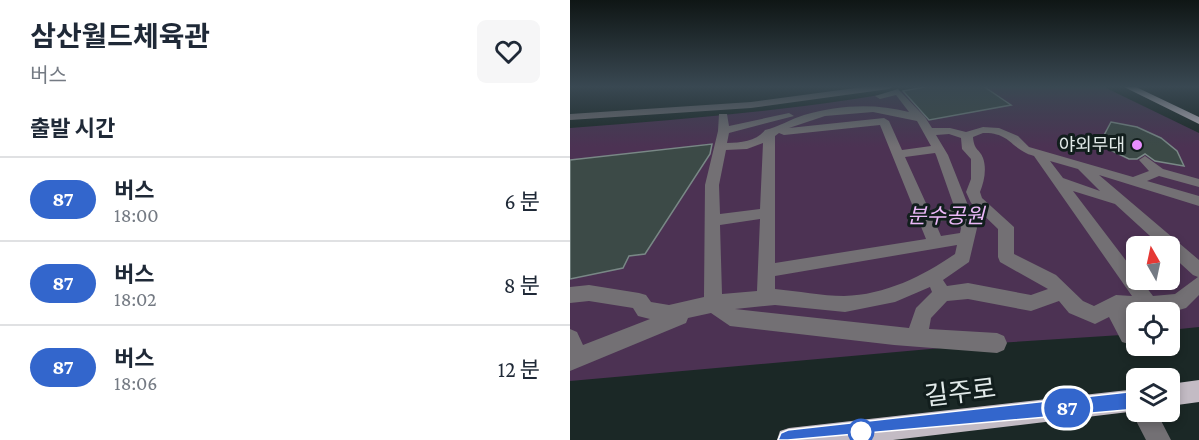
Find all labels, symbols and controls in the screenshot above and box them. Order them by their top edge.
button: heart [477,20,540,83]
text: 삼산월드체육관 [30,21,210,52]
text: 버스 [30,64,67,86]
text: 출발 시간 [30,116,115,141]
place label: 야외무대 [1059,135,1125,155]
marker: 야외무대 [1130,138,1144,152]
text: 버스 [114,178,154,203]
text: 87 [52,187,74,211]
text: 6 분 [504,189,540,214]
text: 18:00 [114,204,159,226]
park label: 분수공원 [907,204,986,228]
north arrow [1126,236,1180,290]
map controls [1126,236,1180,422]
text: 버스 [114,262,154,287]
text: 87 [52,271,74,295]
text: 8 분 [504,273,540,298]
text: 18:02 [114,288,157,310]
button: locate [1126,302,1180,356]
text: 버스 [114,346,154,371]
text: 87 [52,355,74,379]
text: 12 분 [498,357,540,382]
button: layers [1126,368,1180,422]
text: 18:06 [114,372,157,394]
street label: 길주로 [923,374,997,411]
line badge: 87 [1040,388,1094,428]
text: 87 [1056,396,1078,420]
unlabelled marker [848,419,874,440]

